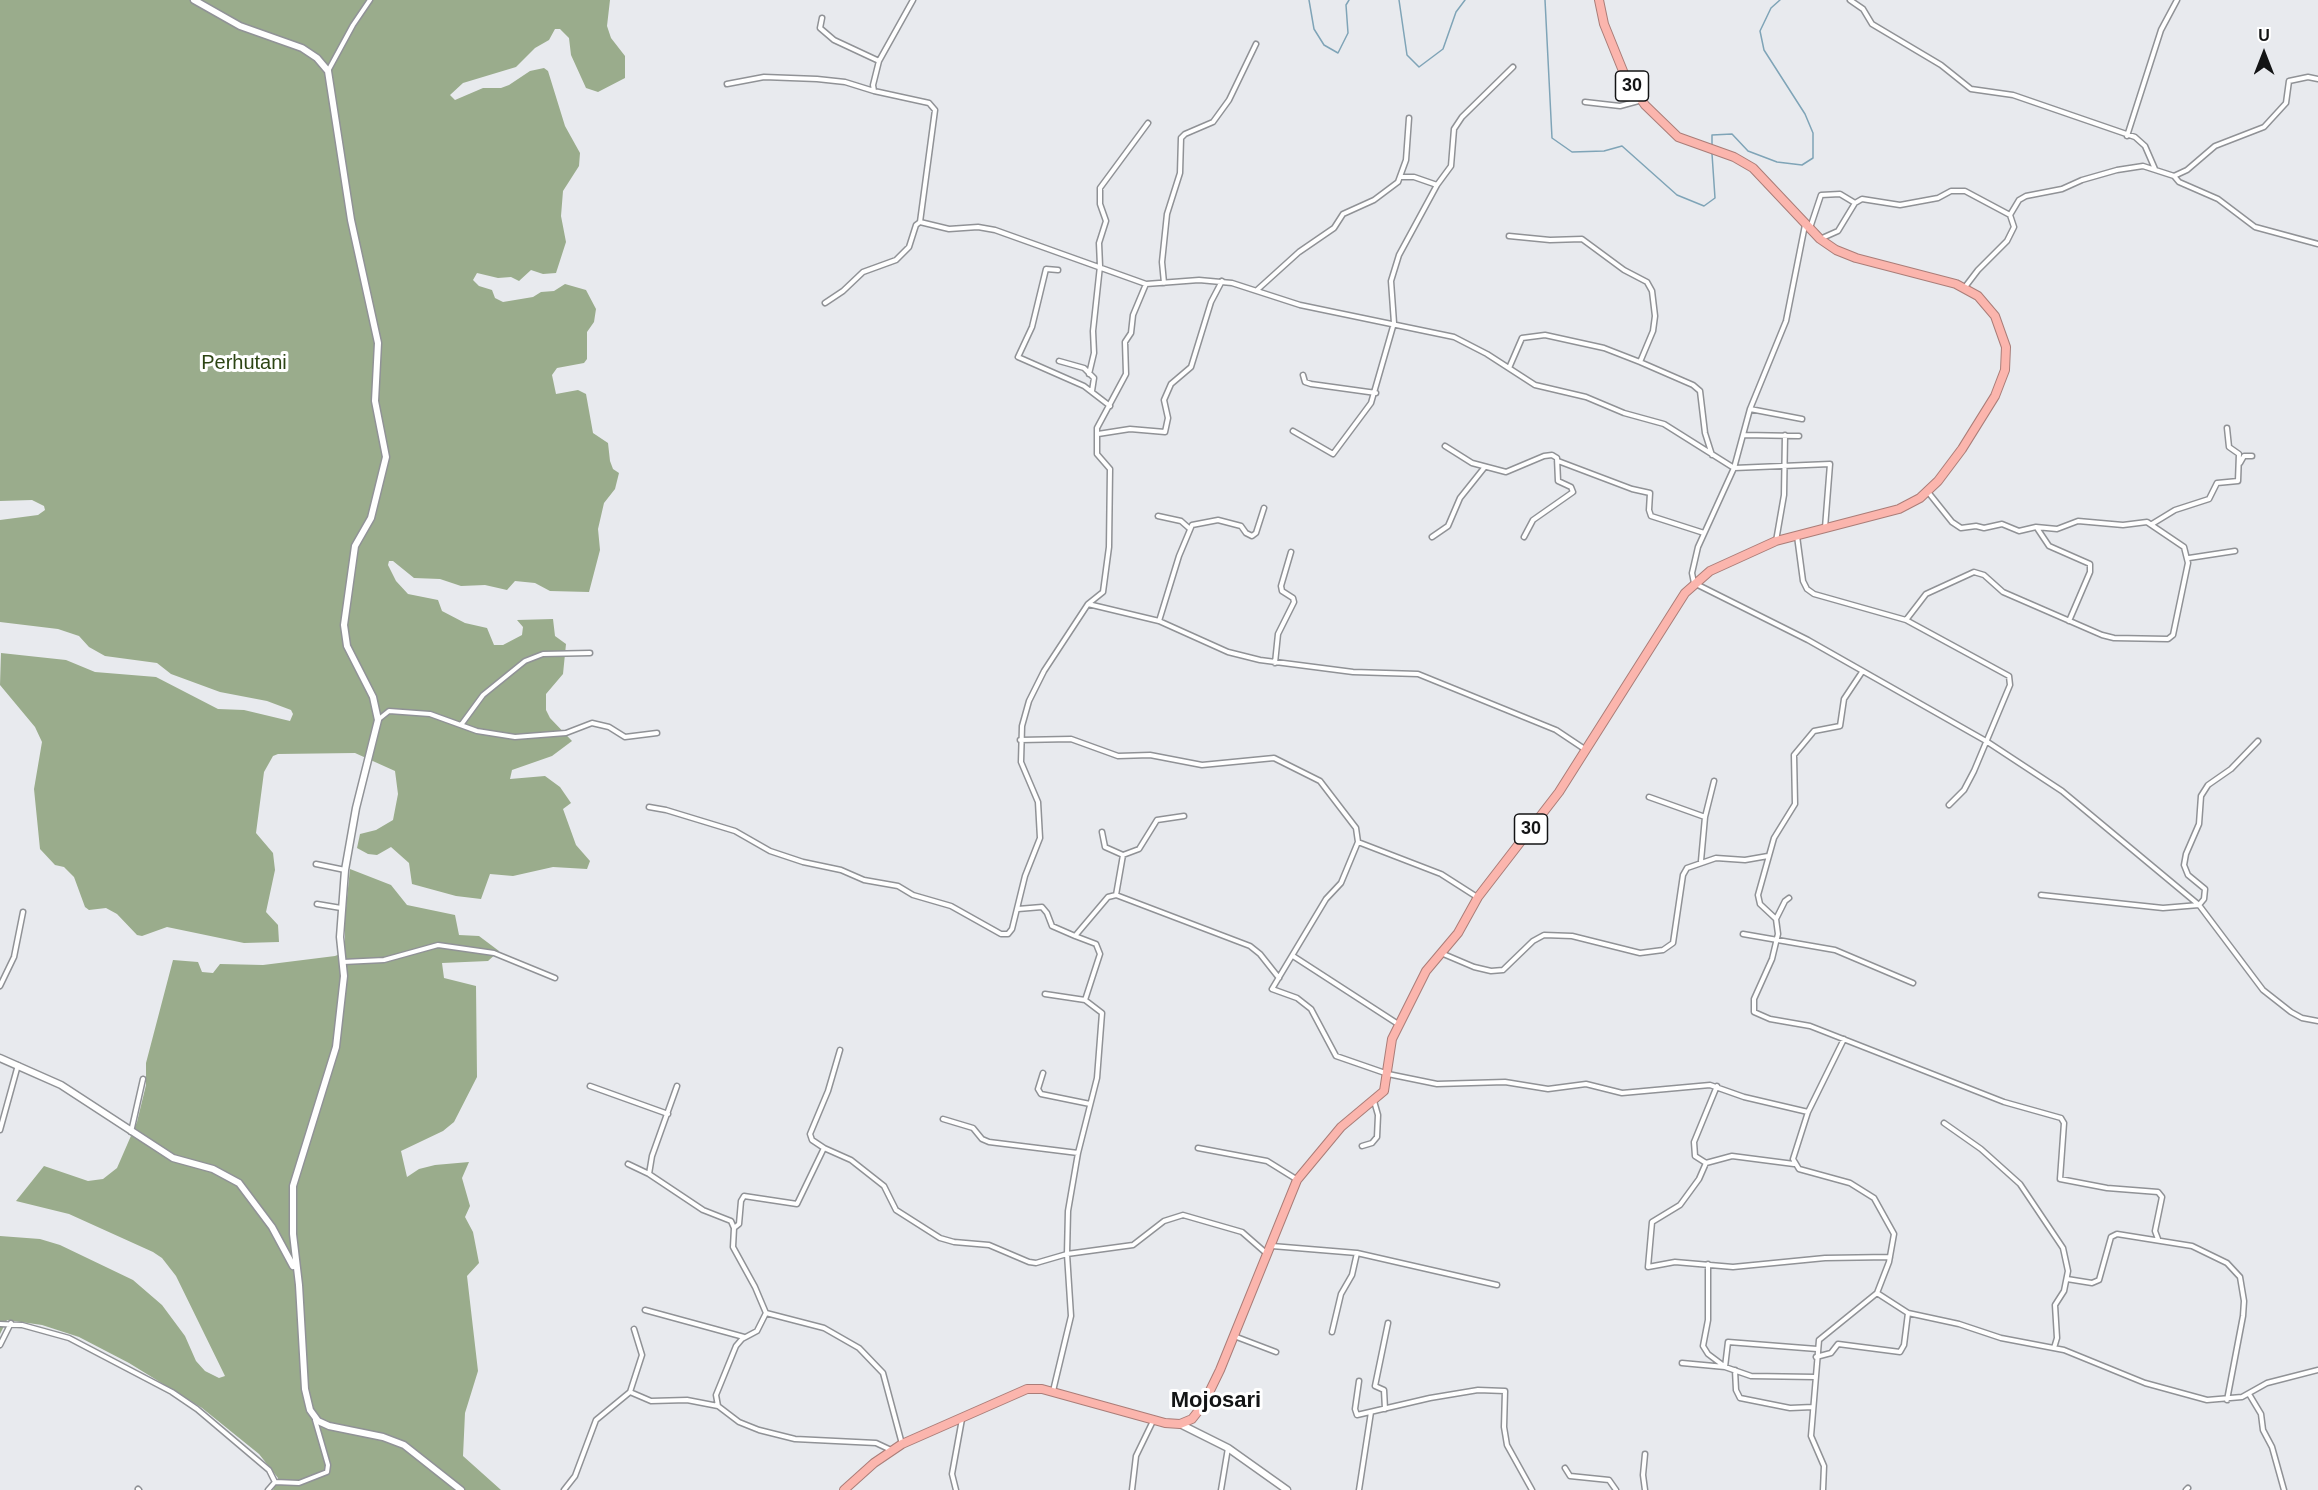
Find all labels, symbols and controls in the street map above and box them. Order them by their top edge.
north arrow [2234,24,2294,84]
text: U [2258,27,2270,44]
road number: 30 [1616,71,1648,101]
park label: Perhutani [201,351,287,375]
road number: 30 [1514,814,1547,844]
district label: Mojosari [1171,1388,1261,1414]

